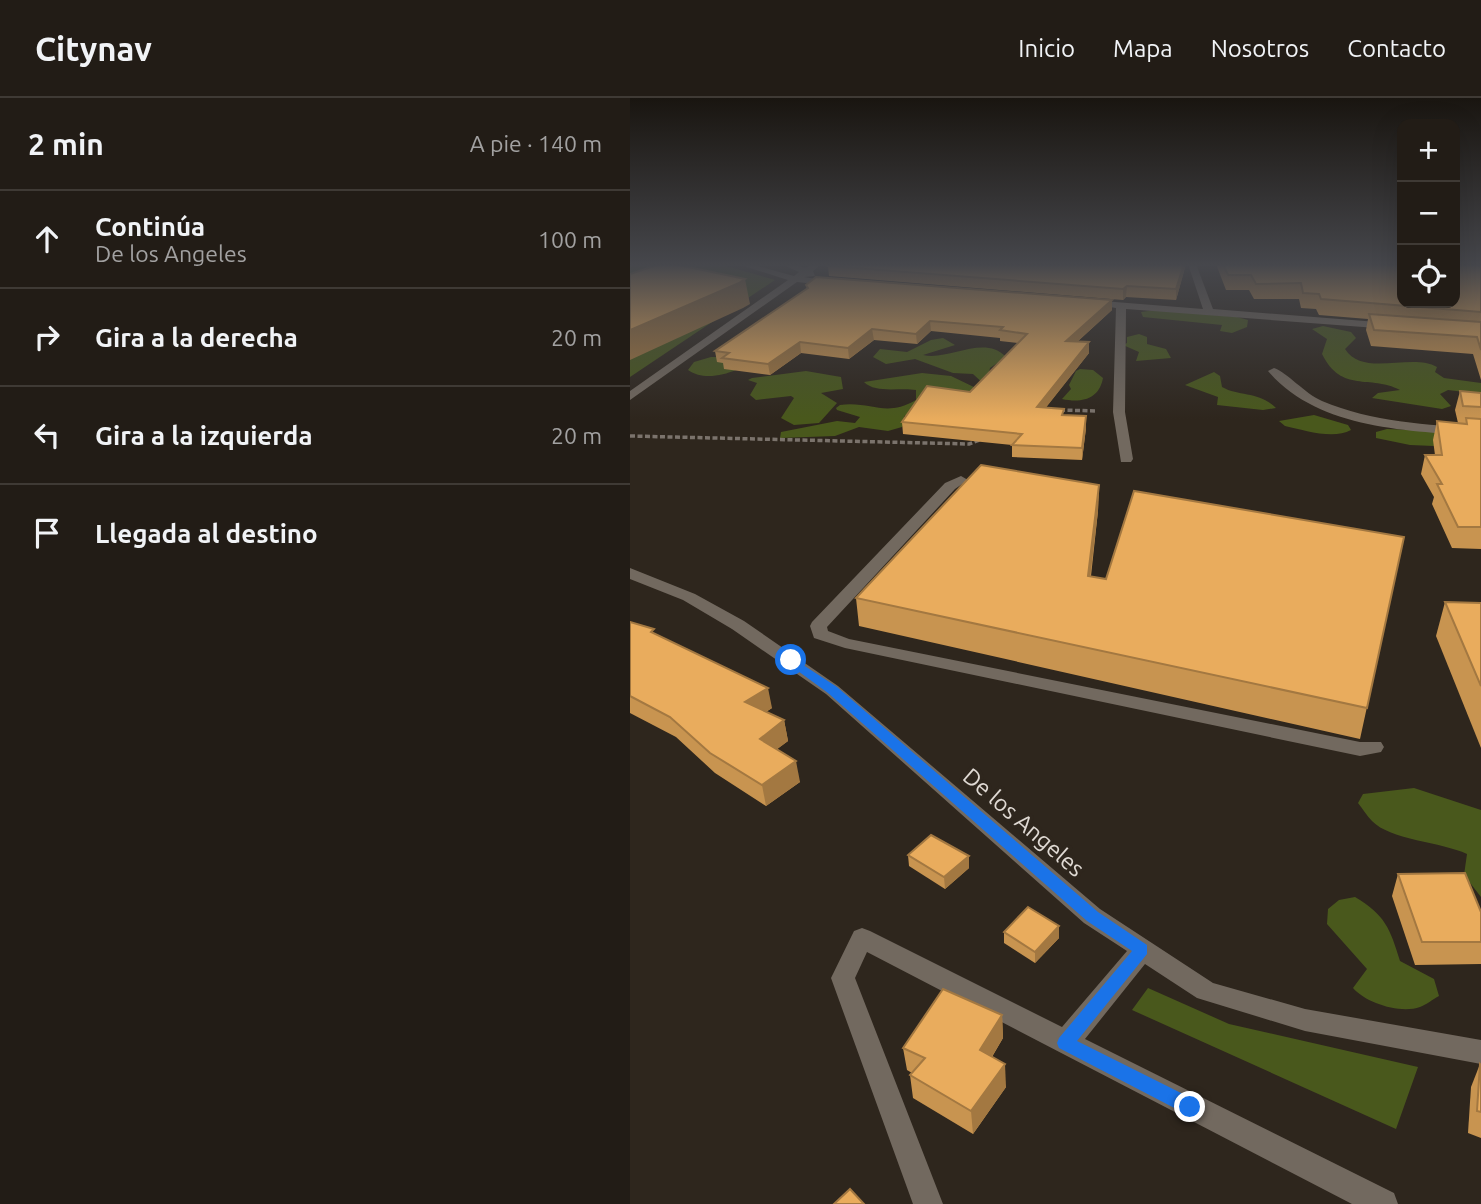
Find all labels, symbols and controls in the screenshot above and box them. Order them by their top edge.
text: Citynav [35,30,152,67]
text: Inicio [1018,35,1075,62]
text: Mapa [1113,35,1173,62]
text: Nosotros [1211,35,1309,62]
text: Contacto [1347,35,1446,62]
map controls [1397,119,1460,308]
button: + [1397,119,1460,182]
text: 2 min [28,127,104,161]
text: A pie · 140 m [470,131,602,156]
button: − [1397,182,1460,245]
text: Continúa [95,212,205,241]
icon: ahead [28,220,66,258]
text: 100 m [538,227,602,252]
text: De los Angeles [95,241,247,266]
button: locate [1397,245,1460,308]
icon: right [28,318,66,356]
text: Gira a la derecha [95,323,298,352]
text: 20 m [551,325,602,350]
icon: left [28,416,66,454]
text: Gira a la izquierda [95,421,313,450]
text: 20 m [551,423,602,448]
icon: arrive [28,514,66,552]
text: Llegada al destino [95,519,318,548]
route start [775,644,806,675]
street label: De los Angeles [959,763,1089,881]
route end [1174,1091,1205,1122]

